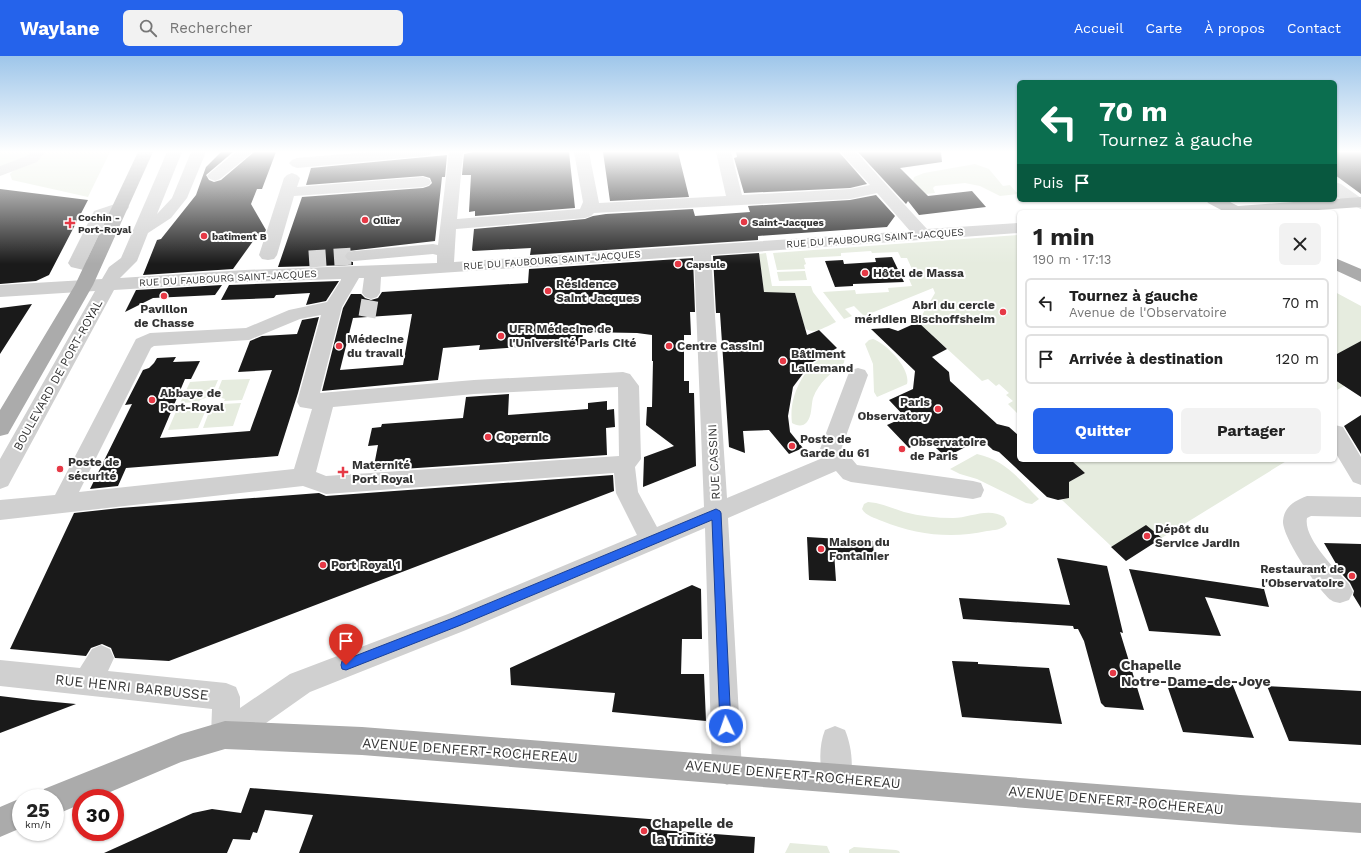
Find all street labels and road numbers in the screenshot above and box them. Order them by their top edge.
street label: RUE DU FAUBOURG SAINT-JACQUES [786,226,964,250]
street label: RUE DU FAUBOURG SAINT-JACQUES [463,248,641,272]
street label: RUE DU FAUBOURG SAINT-JACQUES [139,268,317,288]
street label: BOULEVARD DE PORT-ROYAL [11,297,105,453]
street label: RUE CASSINI [705,424,723,500]
street label: RUE HENRI BARBUSSE [55,671,210,703]
street label: AVENUE DENFERT-ROCHEREAU [362,734,578,766]
street label: AVENUE DENFERT-ROCHEREAU [685,757,901,791]
street label: AVENUE DENFERT-ROCHEREAU [1008,783,1224,817]

